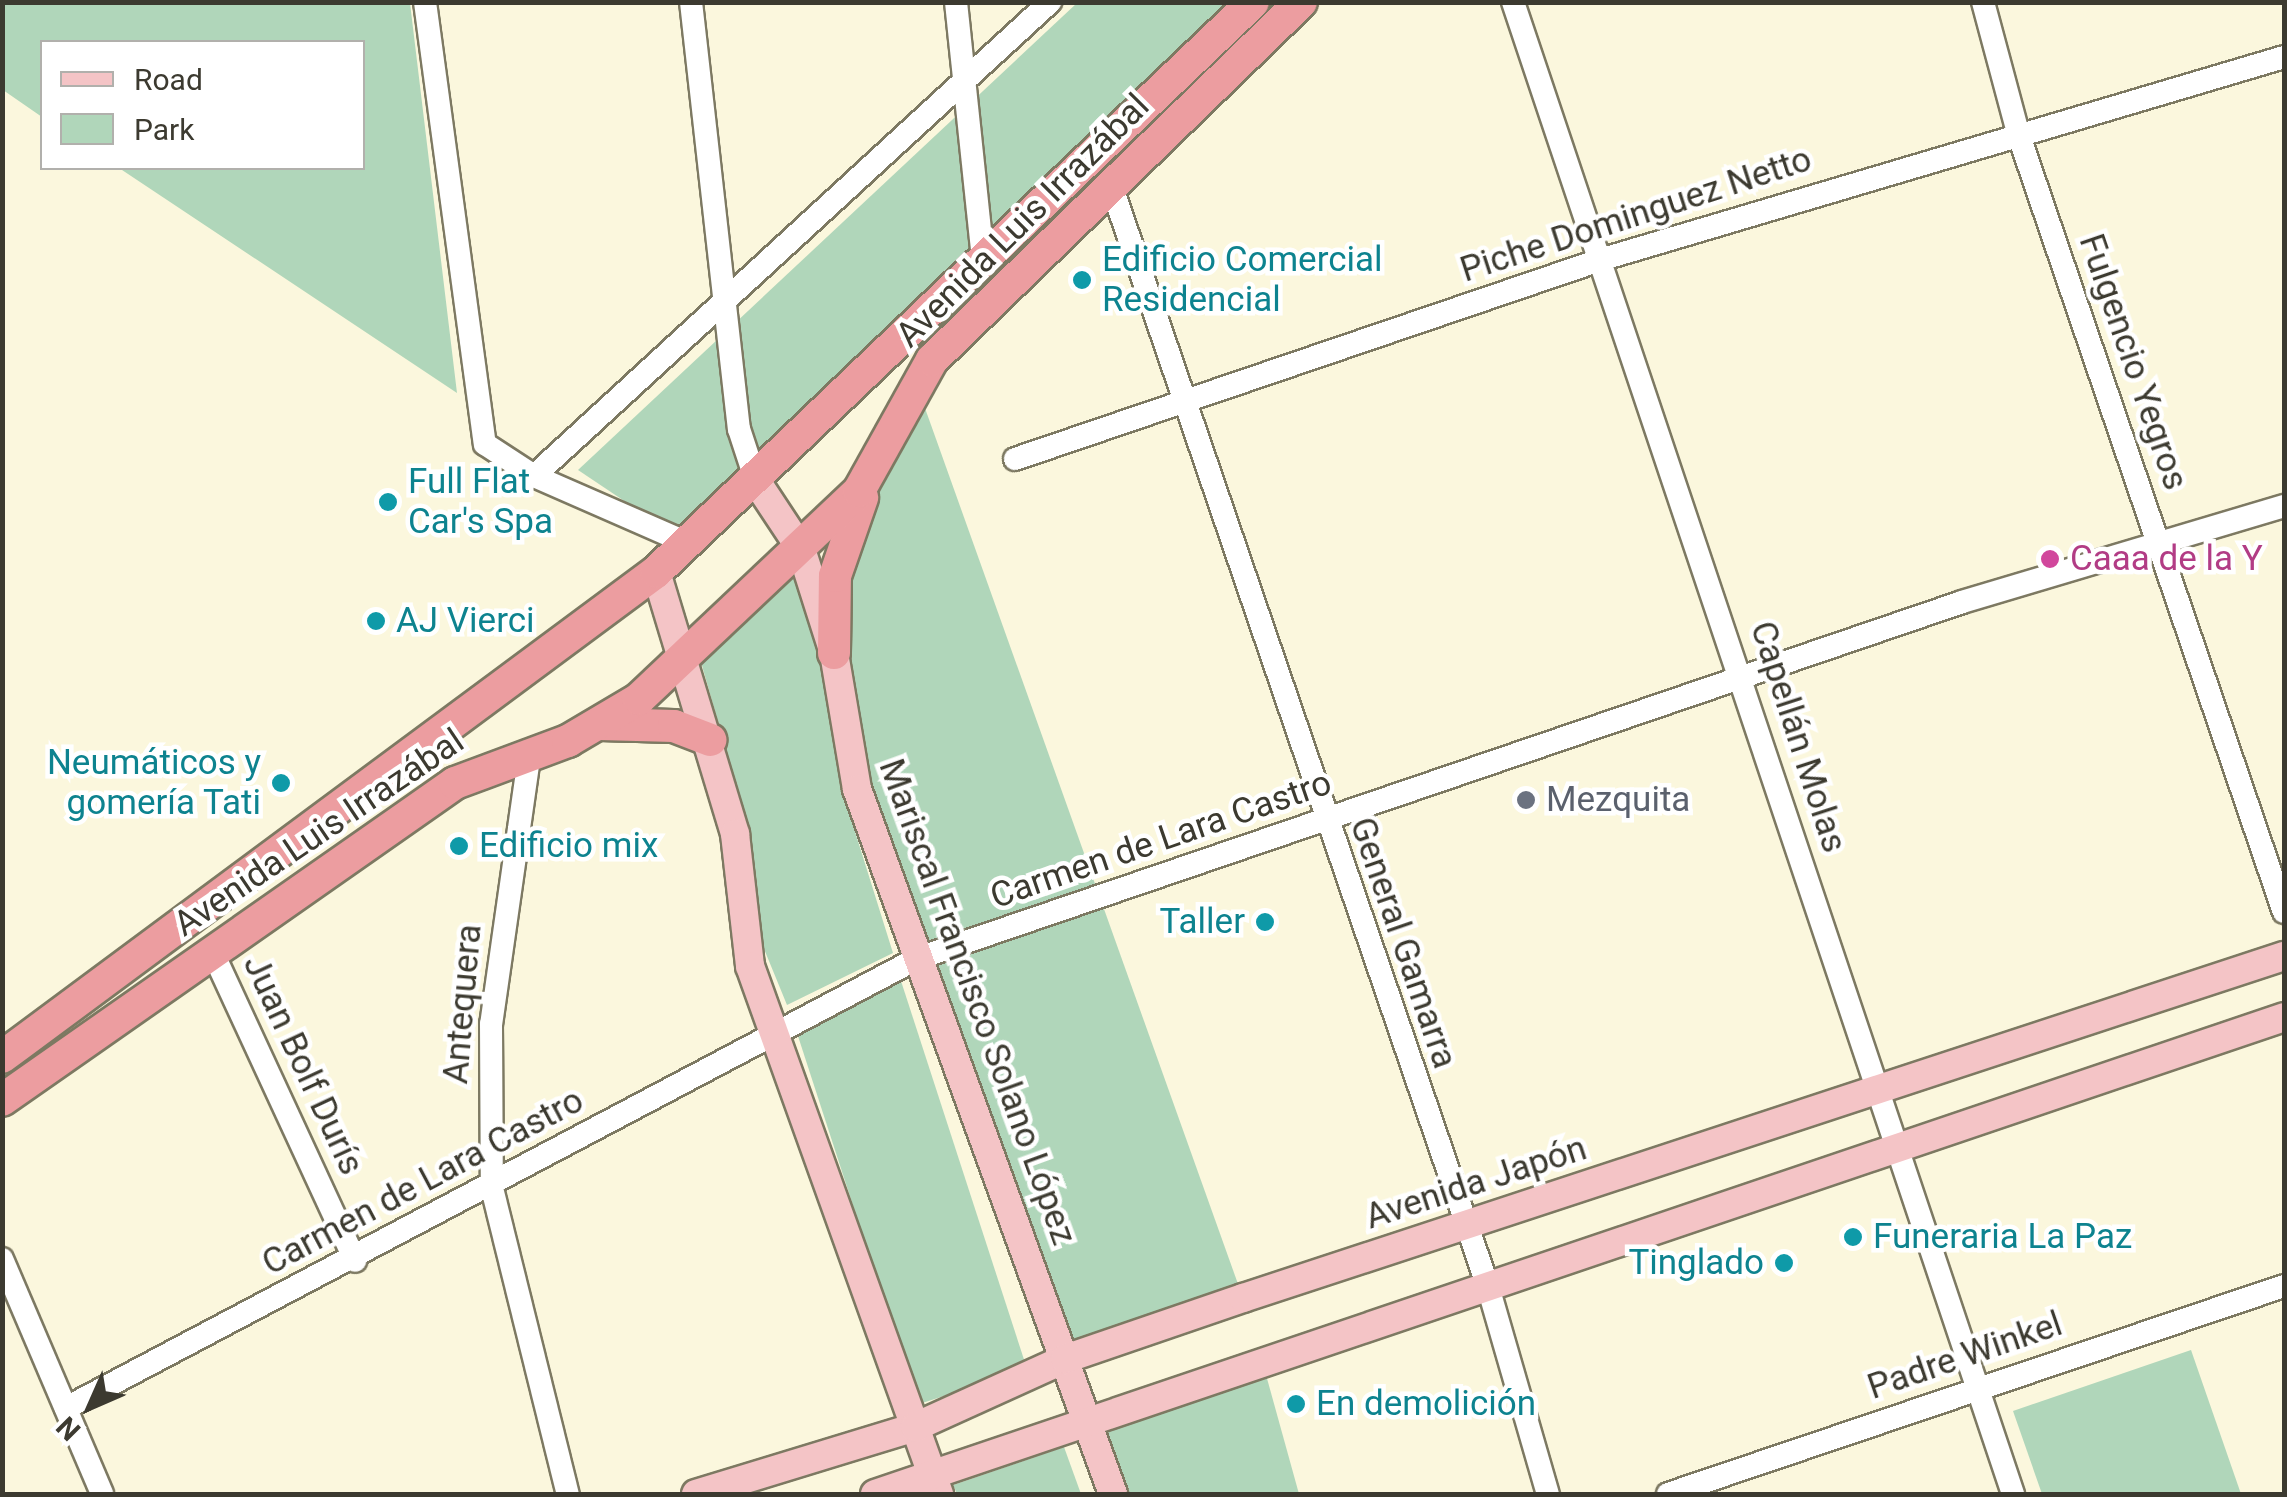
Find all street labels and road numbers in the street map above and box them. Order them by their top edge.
street label: Avenida Luis Irrazábal [888,86,1158,356]
street label: Piche Dominguez Netto [1455,138,1817,292]
street label: Fulgencio Yegros [2070,229,2196,495]
street label: Capellán Molas [1741,616,1855,858]
street label: Avenida Luis Irrazábal [166,720,472,946]
street label: Mariscal Francisco Solano López [869,754,1085,1250]
street label: Carmen de Lara Castro [985,762,1337,918]
street label: General Gamarra [1340,812,1466,1074]
street label: Antequera [435,922,491,1086]
street label: Juan Bolf Durís [234,948,372,1182]
street label: Carmen de Lara Castro [255,1080,591,1284]
street label: Avenida Japón [1360,1128,1592,1238]
street label: Padre Winkel [1862,1303,2068,1409]

